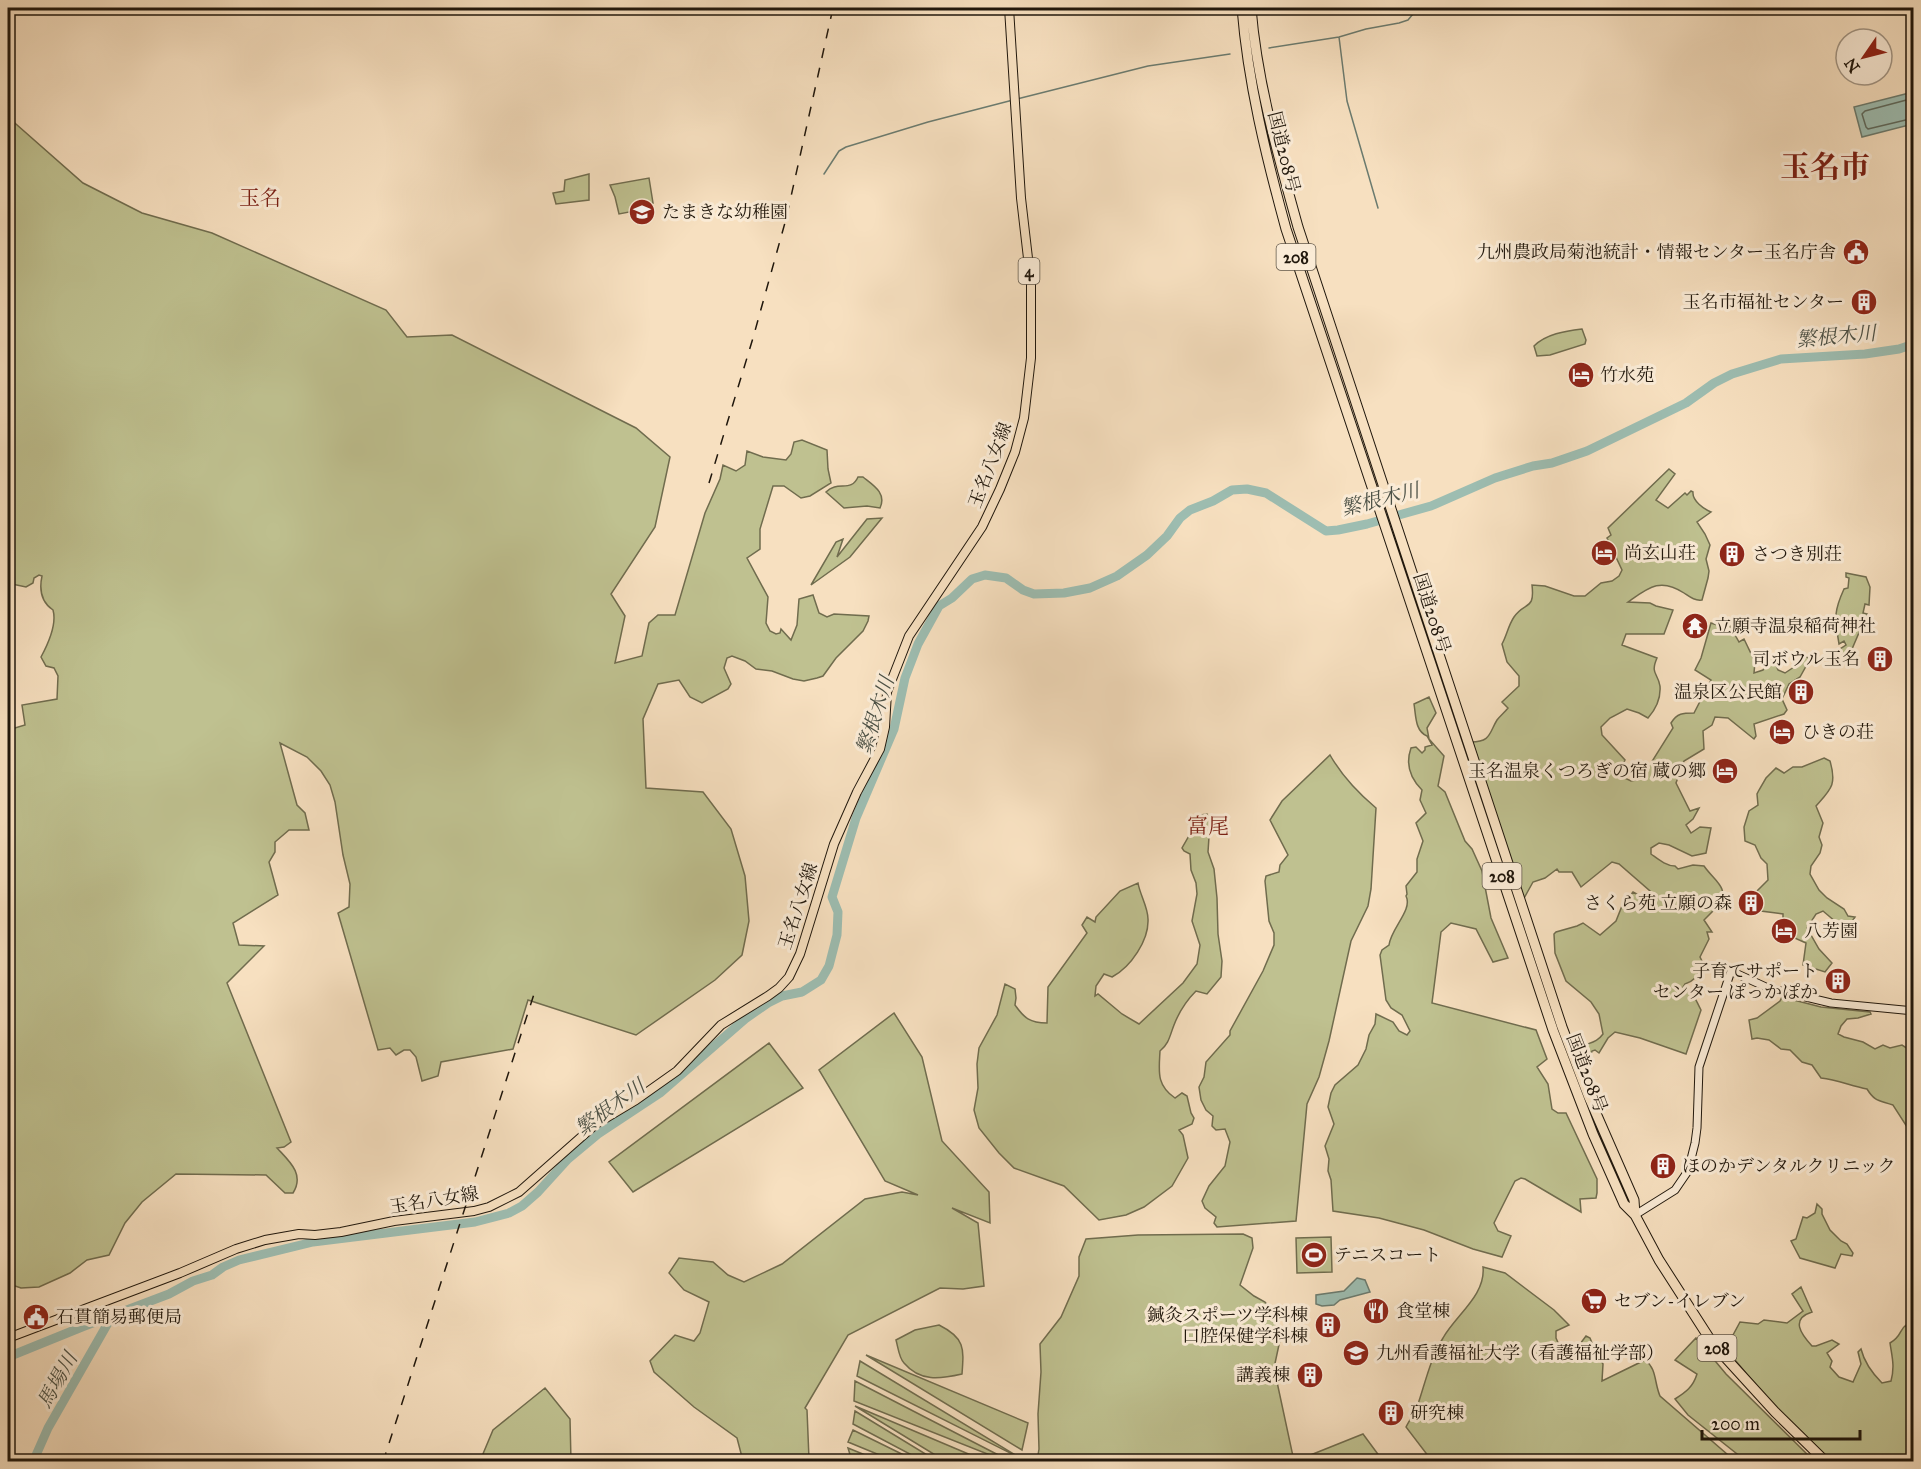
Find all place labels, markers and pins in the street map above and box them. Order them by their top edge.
school or university icon: たまきな幼稚園 [627,197,657,227]
place label: たまきな幼稚園 [662,201,788,223]
public building icon: 九州農政局菊池統計・情報センター玉名庁舎 [1841,237,1871,267]
place label: 九州農政局菊池統計・情報センター玉名庁舎 [1477,241,1836,263]
building icon: 玉名市福祉センター [1849,287,1879,317]
place label: 玉名市福祉センター [1683,291,1844,313]
hotel icon: 竹水苑 [1566,360,1596,390]
place label: 竹水苑 [1600,364,1654,386]
hotel icon: 尚玄山荘 [1589,538,1619,568]
building icon: さつき別荘 [1717,539,1747,569]
place label: 尚玄山荘 [1624,542,1696,564]
place label: さつき別荘 [1752,543,1842,565]
temple icon: 立願寺温泉稲荷神社 [1680,611,1710,641]
place label: 立願寺温泉稲荷神社 [1714,615,1876,637]
building icon: 司ボウル玉名 [1865,644,1895,674]
place label: 司ボウル玉名 [1753,648,1860,670]
building icon: 温泉区公民館 [1786,677,1816,707]
place label: 温泉区公民館 [1674,681,1782,703]
hotel icon: ひきの荘 [1767,717,1797,747]
place label: ひきの荘 [1802,721,1874,743]
hotel icon: 玉名温泉くつろぎの宿 蔵の郷 [1710,756,1740,786]
place label: 玉名温泉くつろぎの宿 蔵の郷 [1468,760,1706,782]
building icon: さくら苑 立願の森 [1736,888,1766,918]
place label: さくら苑 立願の森 [1584,892,1732,914]
hotel icon: 八芳園 [1769,916,1799,946]
place label: 八芳園 [1804,920,1858,942]
place label: 子育てサポート センター ぽっかぽか [1653,960,1818,1003]
building icon: 子育てサポート センター ぽっかぽか [1823,966,1853,996]
building icon: ほのかデンタルクリニック [1648,1151,1678,1181]
place label: ほのかデンタルクリニック [1682,1155,1895,1177]
sports icon: テニスコート [1299,1240,1329,1270]
place label: テニスコート [1334,1244,1441,1266]
supermarket icon: セブン-イレブン [1579,1286,1609,1316]
place label: セブン-イレブン [1614,1290,1746,1312]
restaurant icon: 食堂棟 [1361,1296,1391,1326]
place label: 食堂棟 [1396,1300,1450,1322]
public building icon: 石貫簡易郵便局 [21,1302,51,1332]
place label: 鍼灸スポーツ学科棟 口腔保健学科棟 [1147,1304,1308,1347]
place label: 石貫簡易郵便局 [56,1306,182,1328]
building icon: 鍼灸スポーツ学科棟 口腔保健学科棟 [1313,1310,1343,1340]
school or university icon: 九州看護福祉大学（看護福祉学部） [1341,1338,1371,1368]
place label: 九州看護福祉大学（看護福祉学部） [1376,1342,1664,1364]
building icon: 講義棟 [1295,1360,1325,1390]
place label: 講義棟 [1236,1364,1290,1386]
building icon: 研究棟 [1376,1398,1406,1428]
place label: 研究棟 [1410,1402,1464,1424]

